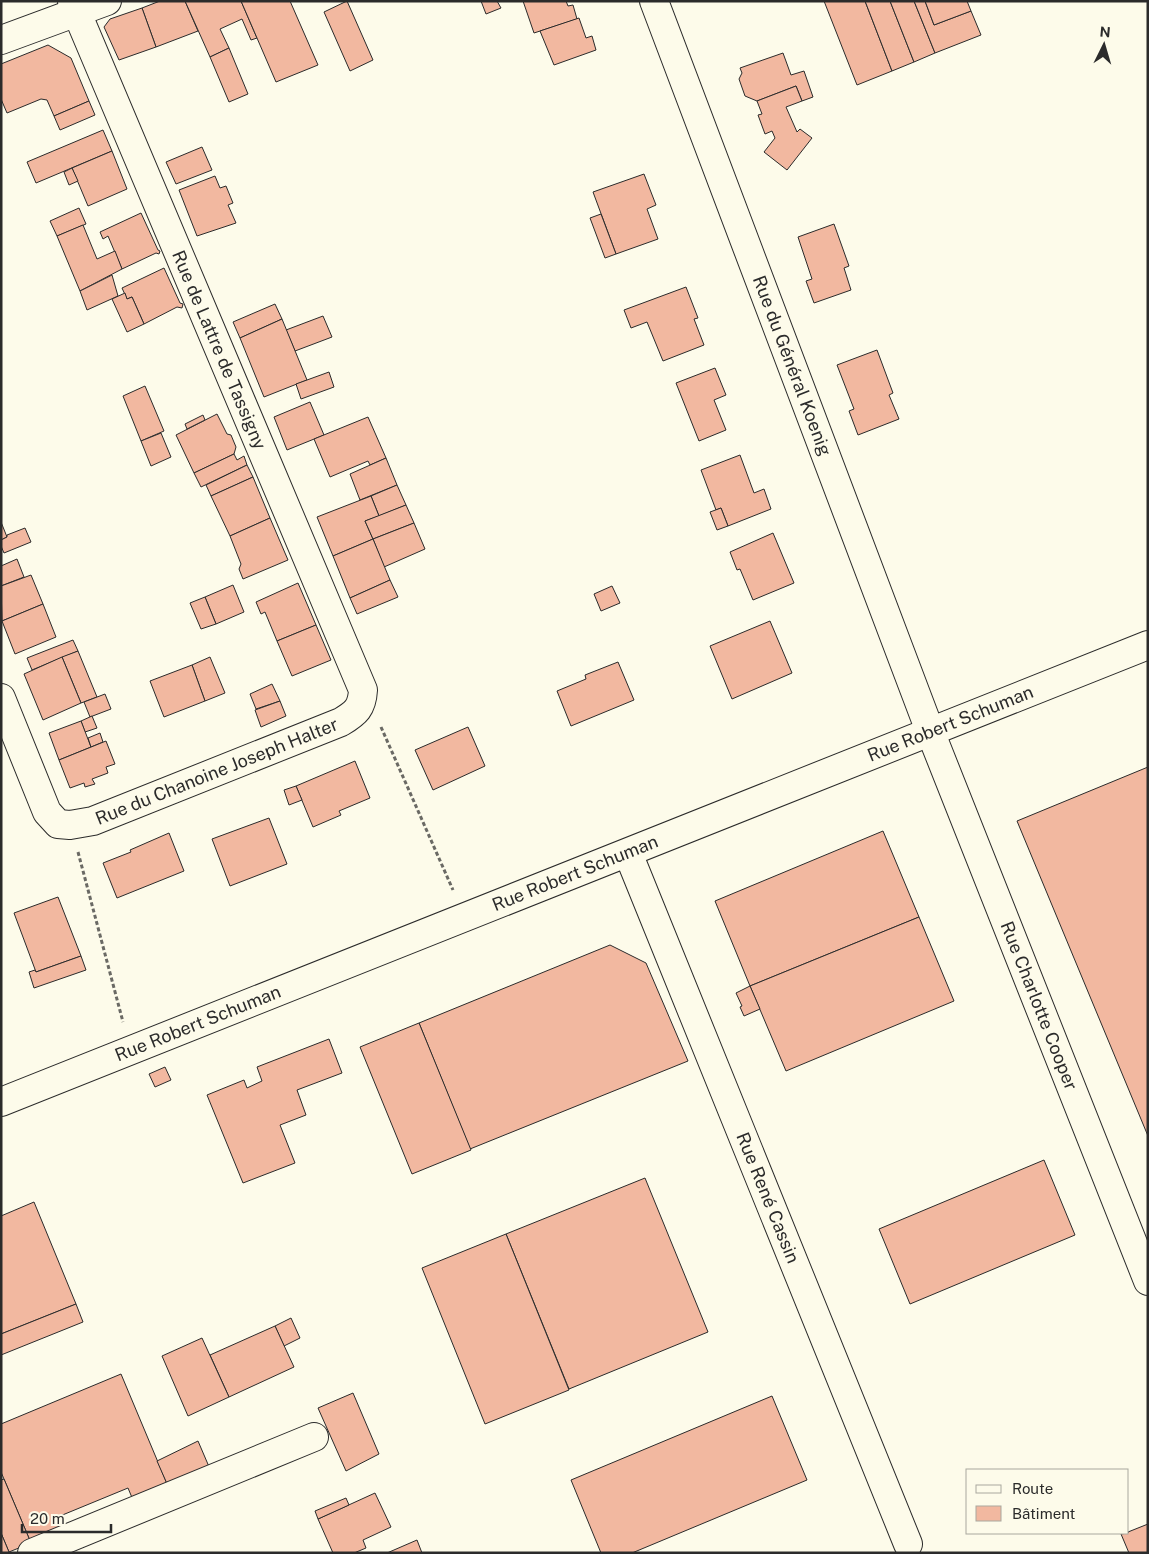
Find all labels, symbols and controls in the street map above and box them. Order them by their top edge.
north arrow [1079,20,1129,70]
text: N [1099,24,1111,40]
street label: Rue de Lattre de Tassigny [168,247,271,453]
street label: Rue du Général Koenig [749,273,836,459]
street label: Rue Robert Schuman [864,681,1036,766]
street label: Rue du Chanoine Joseph Halter [92,713,341,829]
street label: Rue Robert Schuman [489,830,661,915]
street label: Rue Charlotte Cooper [997,918,1082,1093]
street label: Rue Robert Schuman [112,981,284,1066]
street label: Rue René Cassin [732,1129,804,1266]
legend [966,1469,1129,1534]
text: Route [1012,1480,1053,1497]
scale bar [22,1502,111,1534]
text: Bâtiment [1012,1505,1075,1522]
text: 20 m [30,1510,65,1527]

